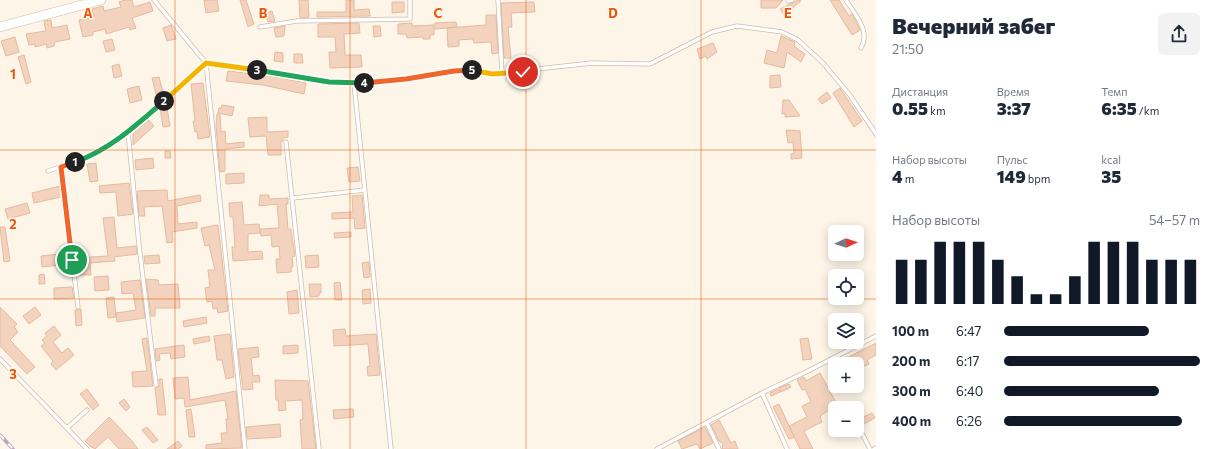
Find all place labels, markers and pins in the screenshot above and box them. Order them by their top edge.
pin [506,55,540,89]
pin: 3 [247,60,267,80]
pin: 5 [462,60,482,80]
pin: 4 [354,73,374,93]
pin: 2 [154,91,174,111]
pin: 1 [65,152,85,172]
pin [55,243,89,277]

